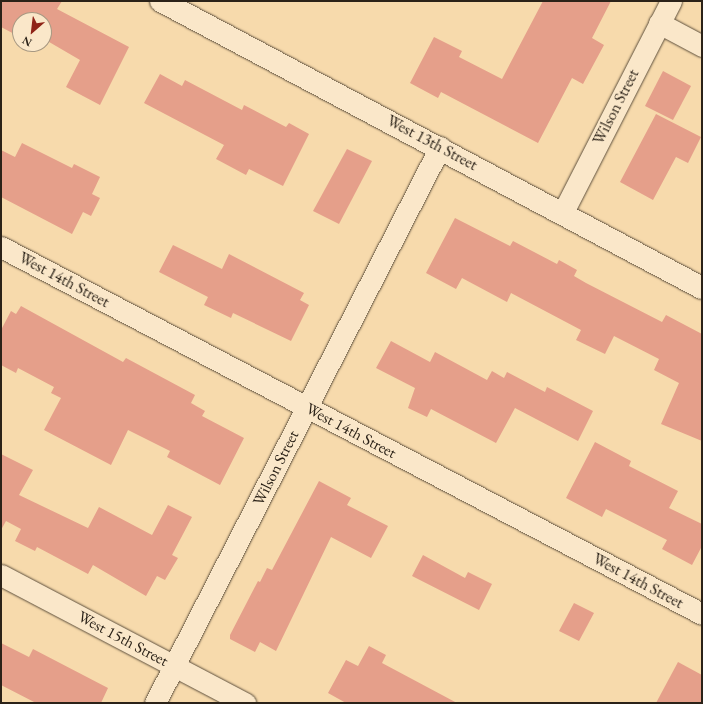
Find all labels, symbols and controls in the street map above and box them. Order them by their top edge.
north arrow [12,12,52,52]
text: N [20,33,34,50]
street label: Wilson Street [589,66,643,148]
street label: West 13th Street [383,111,481,175]
street label: West 14th Street [15,248,113,312]
street label: West 14th Street [302,399,400,463]
street label: Wilson Street [249,427,303,509]
street label: West 14th Street [589,549,687,613]
street label: West 15th Street [74,607,172,671]

